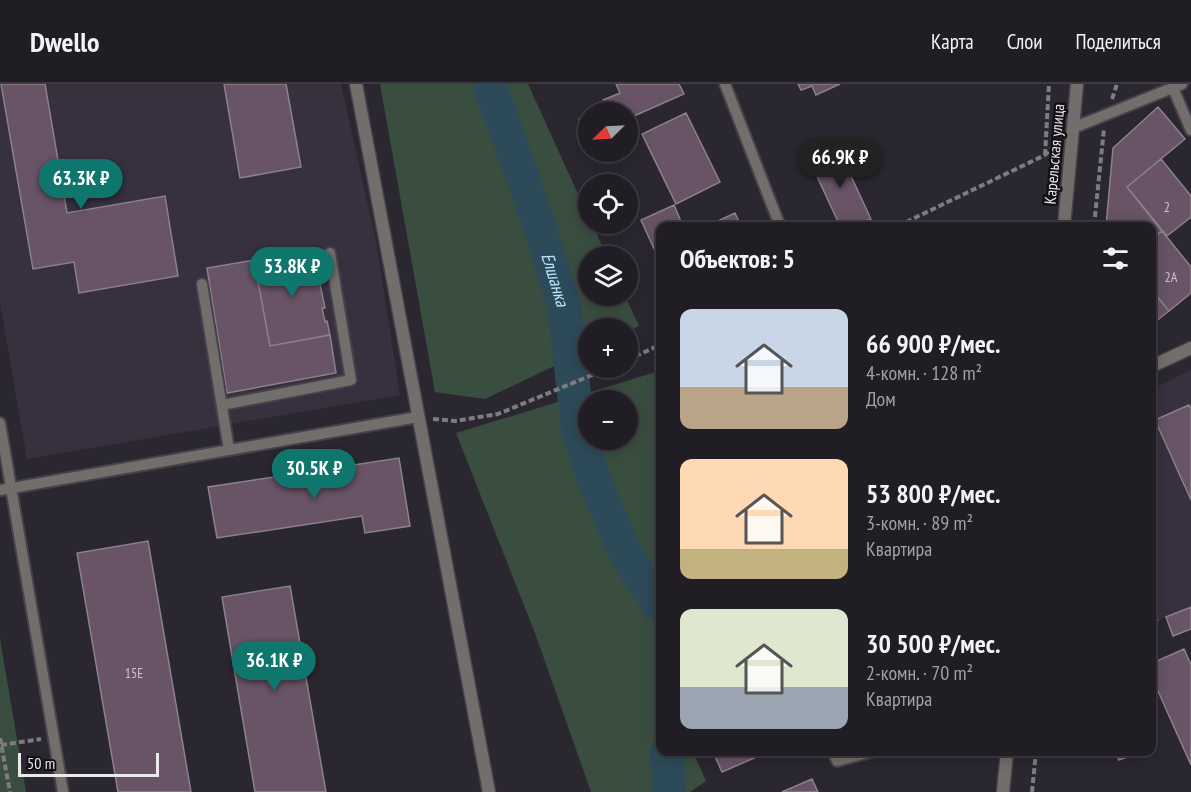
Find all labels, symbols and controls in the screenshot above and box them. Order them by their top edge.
text: Dwello [30,23,100,60]
text: Карта [931,28,974,55]
text: Слои [1007,28,1042,55]
text: Поделиться [1075,28,1161,55]
north arrow [578,102,638,162]
map controls [578,102,638,450]
street label: Карельская улица [1040,103,1068,205]
pin: 66.9K ₽ [785,138,895,189]
text: 66.9K ₽ [812,144,868,170]
pin: 63.3K ₽ [26,159,136,210]
text: 63.3K ₽ [53,165,109,191]
button: locate [578,174,638,234]
house number: 2 [1164,198,1170,216]
text: Объектов: 5 [680,242,795,275]
icon: filters [1099,242,1132,275]
button: layers [578,246,638,306]
pin: 53.8K ₽ [237,247,347,298]
water label: Елшанка [537,250,575,310]
text: 53.8K ₽ [264,253,320,279]
house number: 2А [1165,268,1178,286]
button: + [578,318,638,378]
text: 66 900 ₽/мес. [866,327,1000,360]
icon: home [728,333,800,405]
text: 4-комн. · 128 m² [866,360,982,386]
text: Дом [866,386,896,412]
button: − [578,390,638,450]
pin: 30.5K ₽ [259,449,369,500]
text: 30.5K ₽ [286,455,342,481]
text: 53 800 ₽/мес. [866,477,1000,510]
icon: home [728,483,800,555]
text: 3-комн. · 89 m² [866,510,973,536]
text: Квартира [866,536,932,562]
text: 30 500 ₽/мес. [866,627,1000,660]
icon: home [728,633,800,705]
pin: 36.1K ₽ [219,641,329,692]
text: 36.1K ₽ [246,647,302,673]
text: 2-комн. · 70 m² [866,660,973,686]
house number: 15Е [125,664,143,682]
text: Квартира [866,686,932,712]
scale bar [18,750,159,778]
text: 50 m [27,753,55,773]

